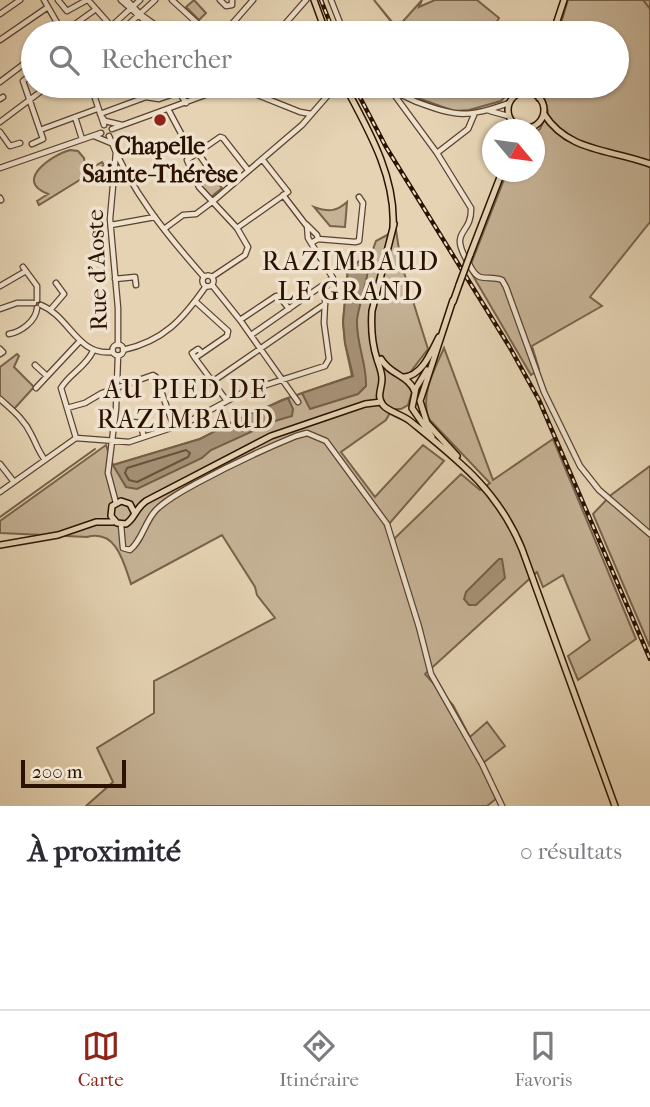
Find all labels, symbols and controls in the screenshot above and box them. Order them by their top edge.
search box [21,21,629,98]
icon: search [45,41,83,79]
text: Rechercher [101,44,232,75]
marker: Chapelle Sainte-Thérèse [152,112,168,128]
north arrow [482,119,545,182]
place label: Chapelle Sainte-Thérèse [82,132,238,188]
street label: Rue d'Aoste [81,209,113,331]
district label: RAZIMBAUD LE GRAND [262,246,440,307]
district label: AU PIED DE RAZIMBAUD [97,374,275,435]
scale bar [21,757,126,789]
text: 200 m [32,761,83,783]
text: À proximité [28,834,181,869]
text: 0 résultats [520,838,622,865]
tab: Carte [78,1027,124,1091]
tab: Itinéraire [279,1027,359,1091]
tab: Favoris [514,1027,572,1091]

